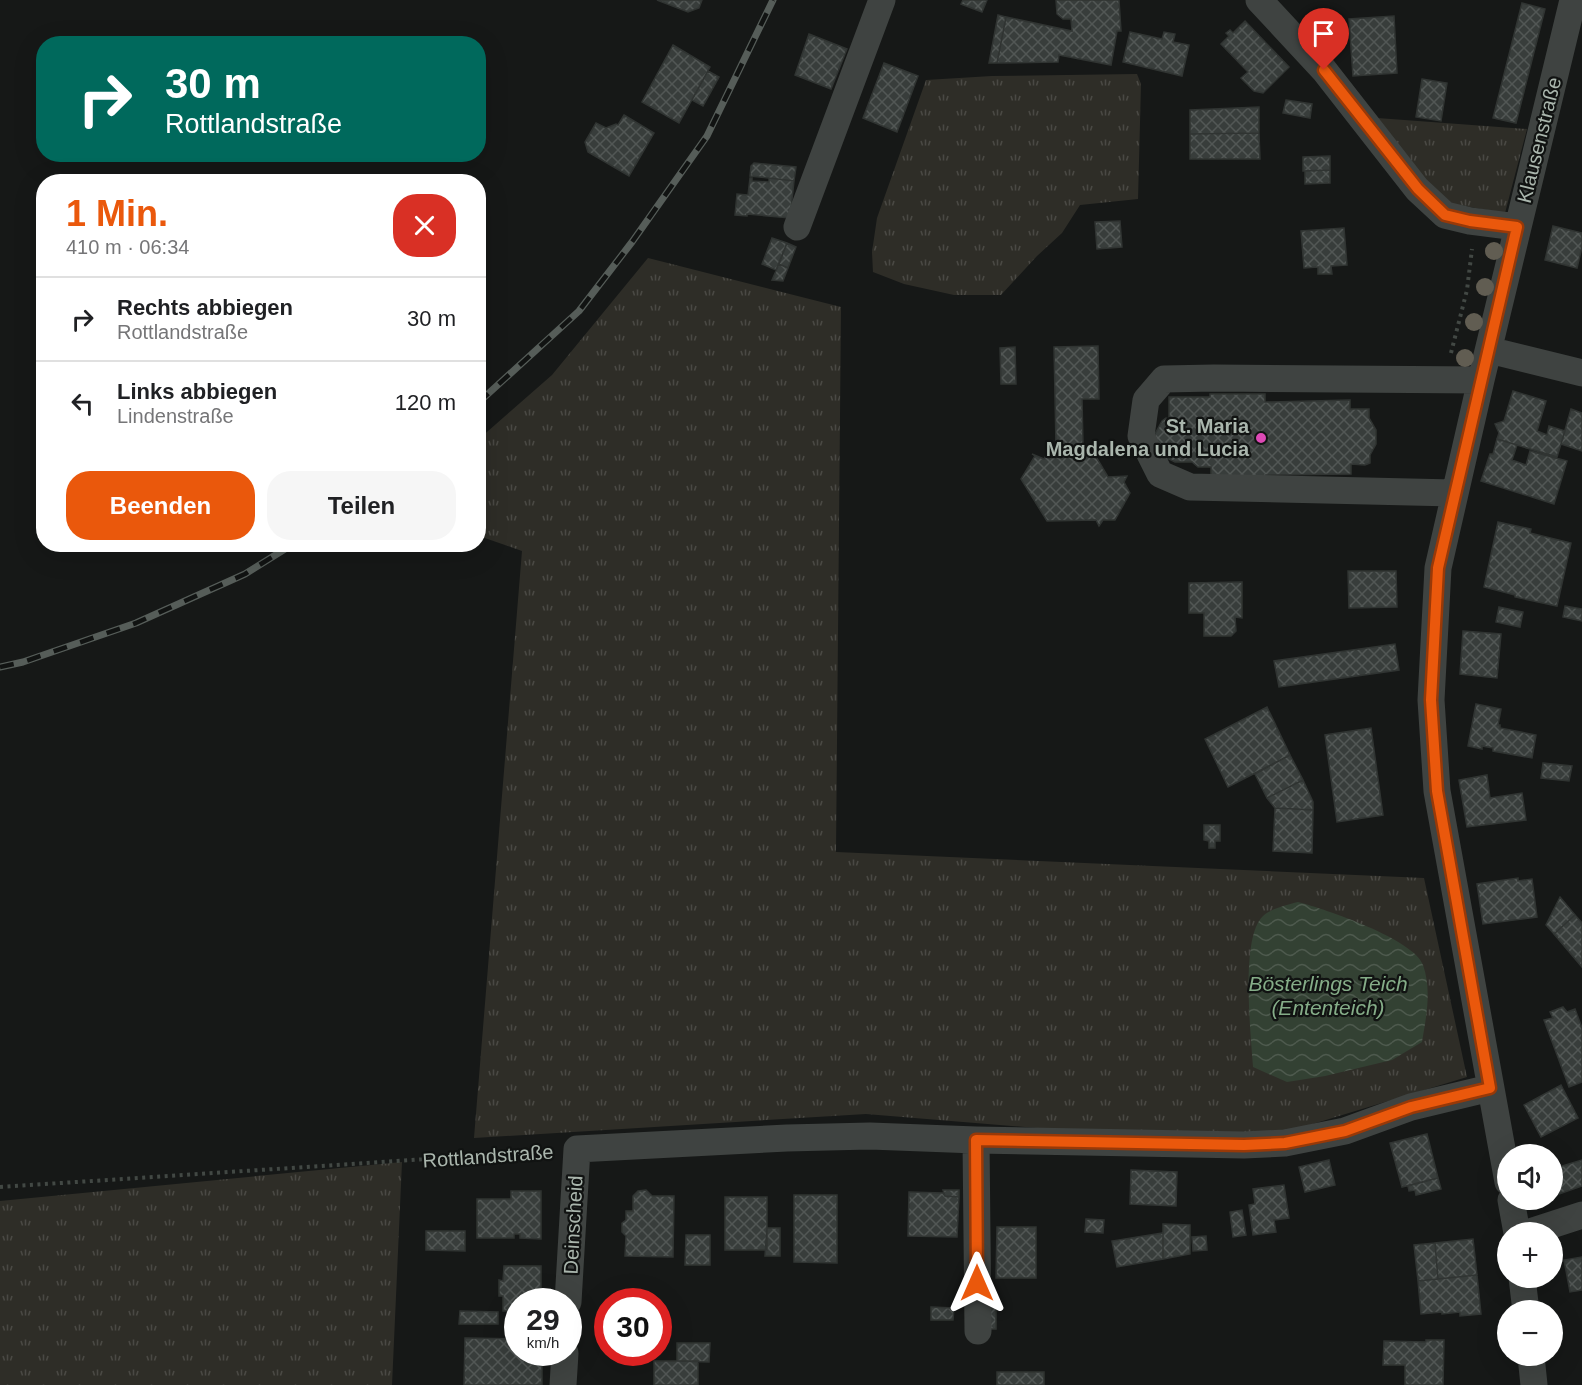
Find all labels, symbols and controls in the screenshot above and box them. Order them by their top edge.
pin [1298,8,1349,70]
icon: arrive [1307,17,1340,50]
icon: right [66,60,144,138]
text: 30 m [165,60,261,107]
street label: Klausenstraße [1513,75,1565,205]
text: Rottlandstraße [165,109,342,139]
text: 1 Min. [66,193,168,234]
button: close [393,194,456,257]
text: 410 m · 06:34 [66,236,189,258]
text: Rechts abbiegen [117,295,293,320]
icon: right [66,303,99,336]
text: 30 m [407,306,456,331]
text: Rottlandstraße [117,321,248,343]
text: Links abbiegen [117,379,277,404]
icon: left [66,387,99,420]
text: 120 m [395,390,456,415]
text: Lindenstraße [117,405,234,427]
place label: St. Maria Magdalena und Lucia [1046,415,1250,460]
marker: St. Maria Magdalena und Lucia [1254,431,1268,445]
button: Beenden [66,471,255,540]
button: Teilen [267,471,456,540]
water label: Bösterlings Teich (Ententeich) [1248,972,1408,1019]
street label: Rottlandstraße [422,1140,554,1172]
map controls [1497,1144,1563,1366]
button: sound [1497,1144,1563,1210]
street label: Deinscheid [559,1175,587,1275]
button: + [1497,1222,1563,1288]
position arrow [945,1251,1009,1315]
speed limit sign: 30 [594,1288,672,1366]
button: − [1497,1300,1563,1366]
text: 29 [526,1303,560,1336]
text: km/h [527,1334,559,1351]

